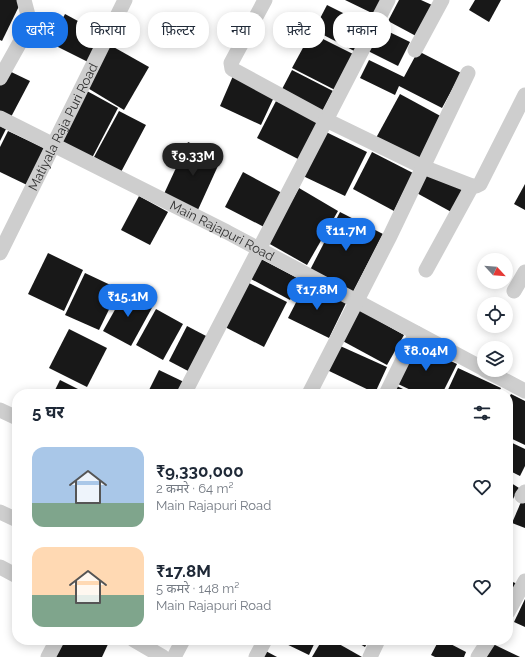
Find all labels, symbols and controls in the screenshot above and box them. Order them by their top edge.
chip: खरीदें [12,12,68,48]
chip: किराया [76,12,140,48]
chip: फ़िल्टर [148,12,209,48]
chip: नया [217,12,265,48]
chip: फ़्लैट [273,12,325,48]
chip: मकान [333,12,391,48]
street label: Matiyala Raja Puri Road [25,60,100,193]
pin: ₹9.33M [160,143,226,177]
text: ₹9.33M [171,148,215,163]
street label: Main Rajapuri Road [168,197,277,263]
pin: ₹11.7M [313,218,379,252]
text: ₹11.7M [325,223,367,238]
north arrow [477,253,513,289]
map controls [477,253,513,377]
pin: ₹17.8M [284,277,350,311]
text: ₹17.8M [296,282,338,297]
pin: ₹15.1M [95,284,161,318]
text: ₹15.1M [107,289,149,304]
button: locate [477,297,513,333]
pin: ₹8.04M [393,338,459,372]
button: layers [477,341,513,377]
text: ₹8.04M [404,343,448,358]
text: 5 घर [32,402,64,422]
icon: filters [471,402,493,424]
text: ₹9,330,000 [156,461,244,481]
icon: home [64,463,112,511]
icon: heart [471,476,493,498]
text: 2 कमरे · 64 m² [156,481,234,496]
text: Main Rajapuri Road [156,498,271,513]
text: ₹17.8M [156,561,211,581]
icon: home [64,563,112,611]
icon: heart [471,576,493,598]
text: 5 कमरे · 148 m² [156,581,239,596]
text: Main Rajapuri Road [156,598,271,613]

